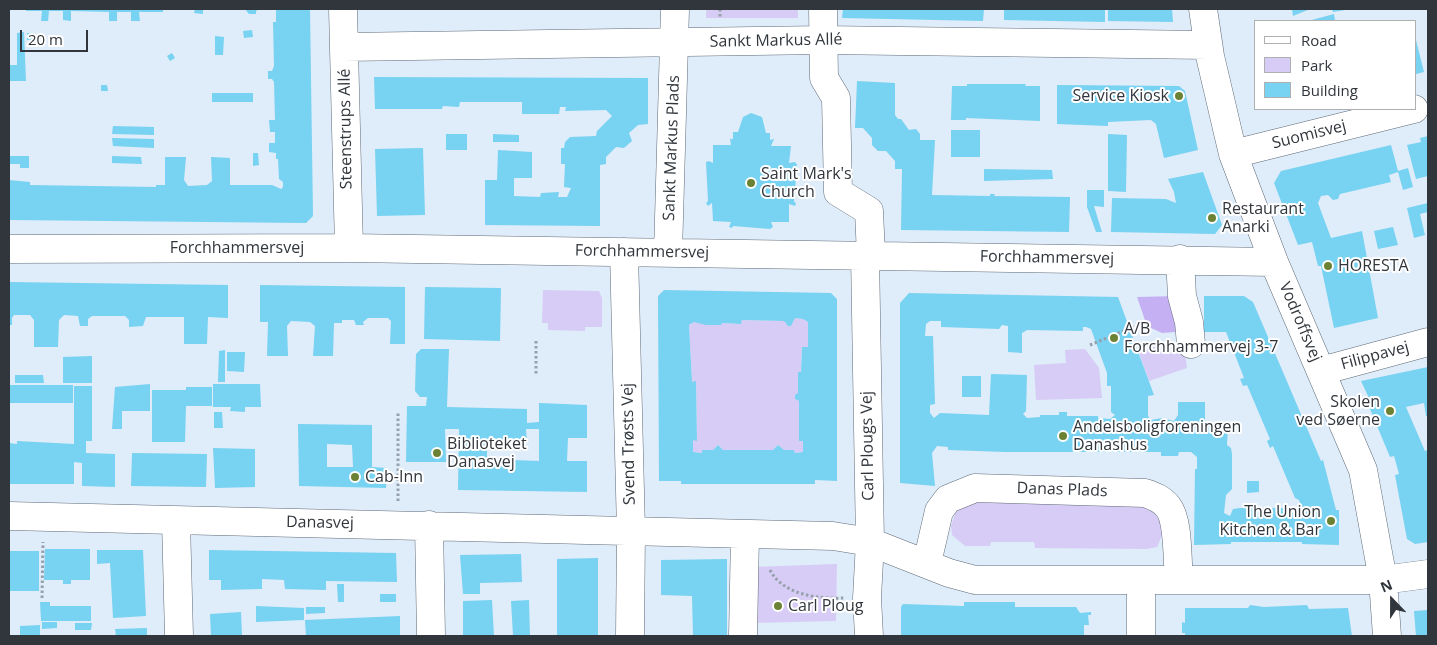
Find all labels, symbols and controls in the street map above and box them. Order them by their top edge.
scale bar [22,20,90,52]
legend [1254,20,1417,110]
text: 20 m [28,29,63,49]
street label: Sankt Markus Allé [709,30,843,52]
text: Road [1301,30,1337,50]
text: Park [1301,55,1332,75]
street label: Steenstrups Allé [335,68,357,190]
street label: Sankt Markus Plads [660,75,684,221]
text: Building [1301,80,1358,100]
place label: Service Kiosk [1072,86,1169,106]
marker: Service Kiosk [1173,90,1185,102]
street label: Suomisvej [1270,117,1348,153]
place label: Saint Mark's Church [761,164,852,202]
marker: Saint Mark's Church [745,177,757,189]
place label: Restaurant Anarki [1222,199,1304,237]
marker: Restaurant Anarki [1206,212,1218,224]
street label: Forchhammersvej [170,238,304,258]
street label: Forchhammersvej [575,241,709,263]
street label: Forchhammersvej [980,247,1114,269]
place label: HORESTA [1338,256,1409,276]
marker: HORESTA [1322,260,1334,272]
street label: Vodroffsvej [1275,279,1325,365]
place label: A/B Forchhammervej 3-7 [1124,319,1278,357]
marker: A/B Forchhammervej 3-7 [1108,332,1120,344]
street label: Filippavej [1339,338,1411,374]
street label: Svend Trøsts Vej [618,383,640,505]
street label: Carl Plougs Vej [857,391,879,501]
place label: Skolen ved Søerne [1296,392,1380,430]
marker: Skolen ved Søerne [1384,405,1396,417]
place label: Andelsboligforeningen Danashus [1073,417,1241,455]
marker: Andelsboligforeningen Danashus [1057,430,1069,442]
place label: Biblioteket Danasvej [447,434,527,472]
marker: Biblioteket Danasvej [431,447,443,459]
place label: Cab-Inn [365,467,423,487]
marker: Cab-Inn [349,471,361,483]
street label: Danas Plads [1016,479,1108,501]
place label: The Union Kitchen & Bar [1219,502,1321,540]
street label: Danasvej [286,513,354,533]
marker: The Union Kitchen & Bar [1325,515,1337,527]
north arrow [1367,575,1417,625]
text: N [1377,575,1395,597]
place label: Carl Ploug [788,596,863,616]
marker: Carl Ploug [772,600,784,612]

